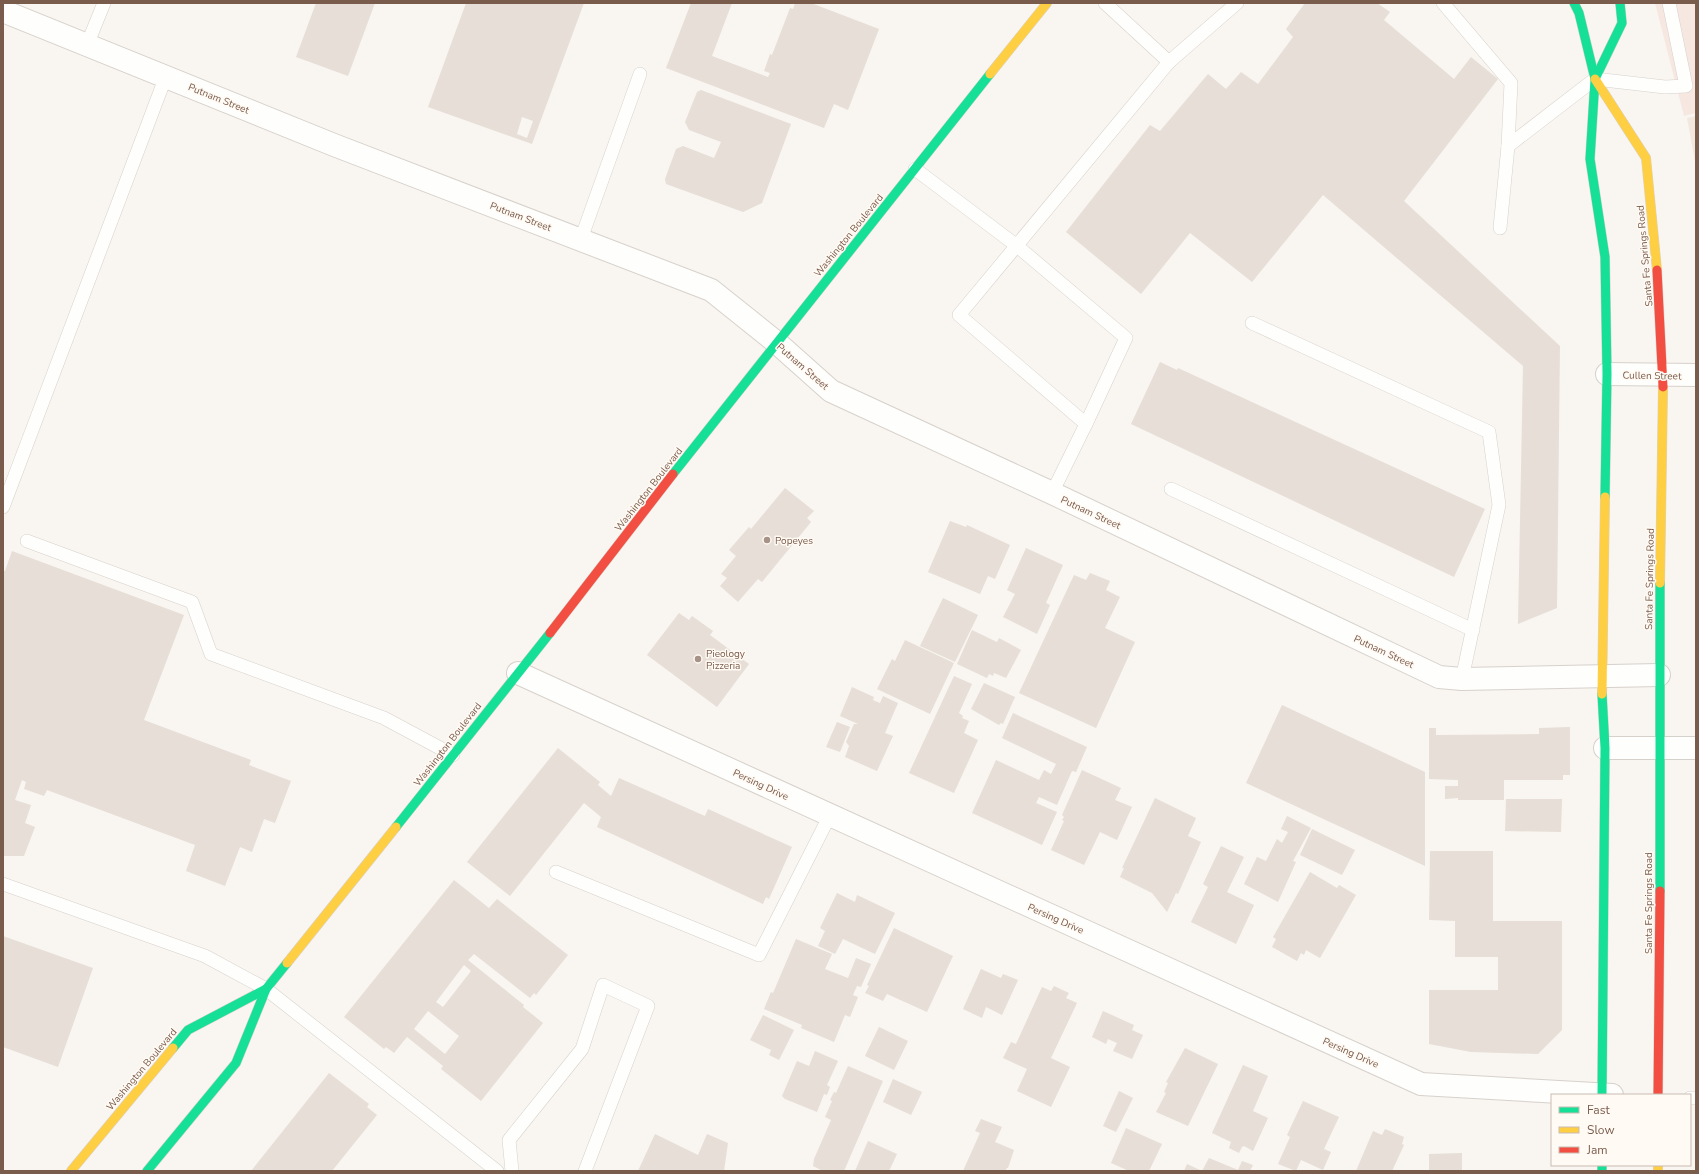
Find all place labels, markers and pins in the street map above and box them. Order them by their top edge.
place label: Popeyes [775,534,813,548]
marker: Popeyes [762,535,772,545]
place label: Pieology Pizzeria [706,647,746,673]
marker: Pieology Pizzeria [693,654,703,664]

